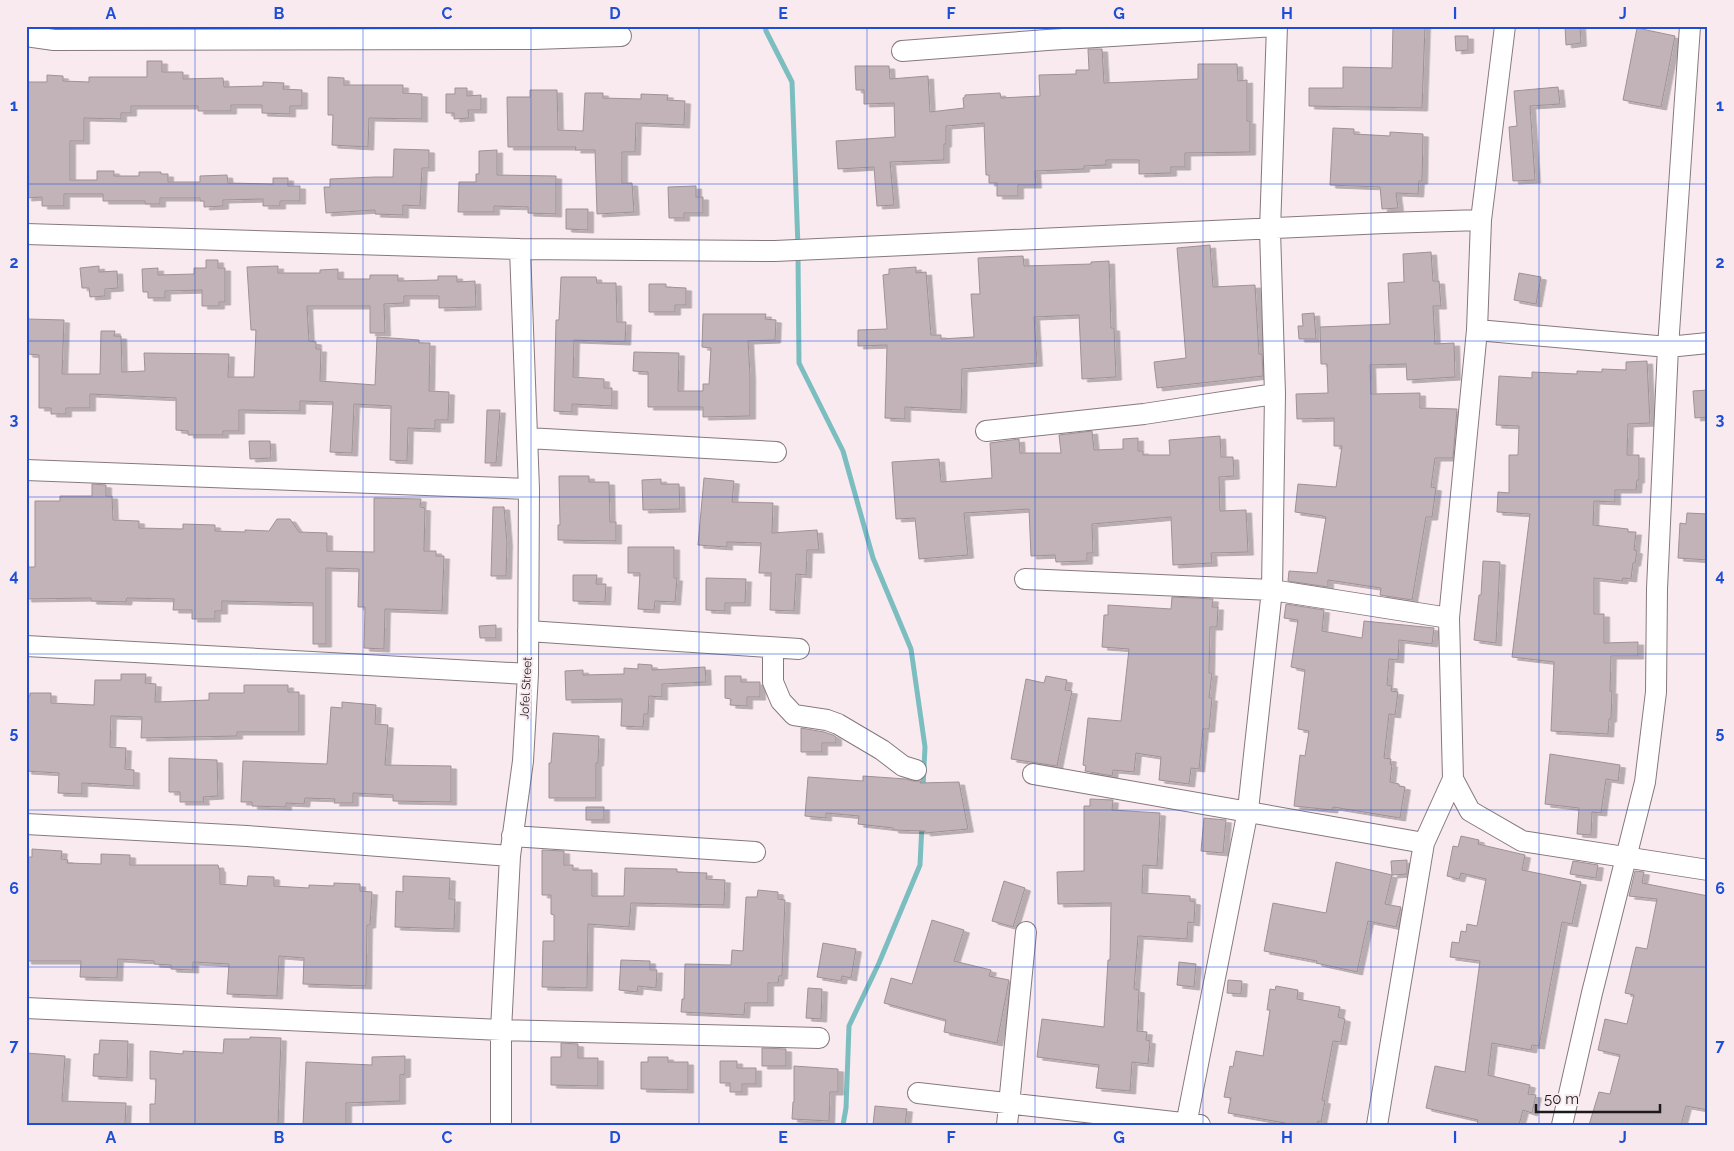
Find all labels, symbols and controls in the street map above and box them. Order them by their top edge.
text: A [106,4,117,23]
text: B [274,4,285,23]
text: C [442,4,453,23]
text: D [609,4,621,23]
text: E [778,4,788,23]
text: F [946,4,956,23]
text: G [1113,4,1125,23]
text: H [1281,4,1293,23]
text: I [1453,4,1457,23]
text: J [1619,4,1627,23]
text: 1 [10,96,18,115]
text: 1 [1716,96,1724,115]
text: 2 [9,253,19,272]
text: 2 [1715,253,1725,272]
text: 3 [10,410,19,429]
text: 3 [1716,410,1725,429]
text: 4 [9,566,19,585]
text: 4 [1715,566,1725,585]
street label: Jofel Street [517,656,535,720]
text: 5 [10,723,19,742]
text: 5 [1716,723,1725,742]
text: 6 [9,879,19,898]
text: 6 [1715,879,1725,898]
text: 7 [10,1036,19,1055]
text: 7 [1716,1036,1725,1055]
scale bar [1536,1081,1660,1113]
text: 50 m [1544,1090,1579,1108]
text: A [106,1128,117,1147]
text: B [274,1128,285,1147]
text: C [442,1128,453,1147]
text: D [609,1128,621,1147]
text: E [778,1128,788,1147]
text: F [946,1128,956,1147]
text: G [1113,1128,1125,1147]
text: H [1281,1128,1293,1147]
text: I [1453,1128,1457,1147]
text: J [1619,1128,1627,1147]

